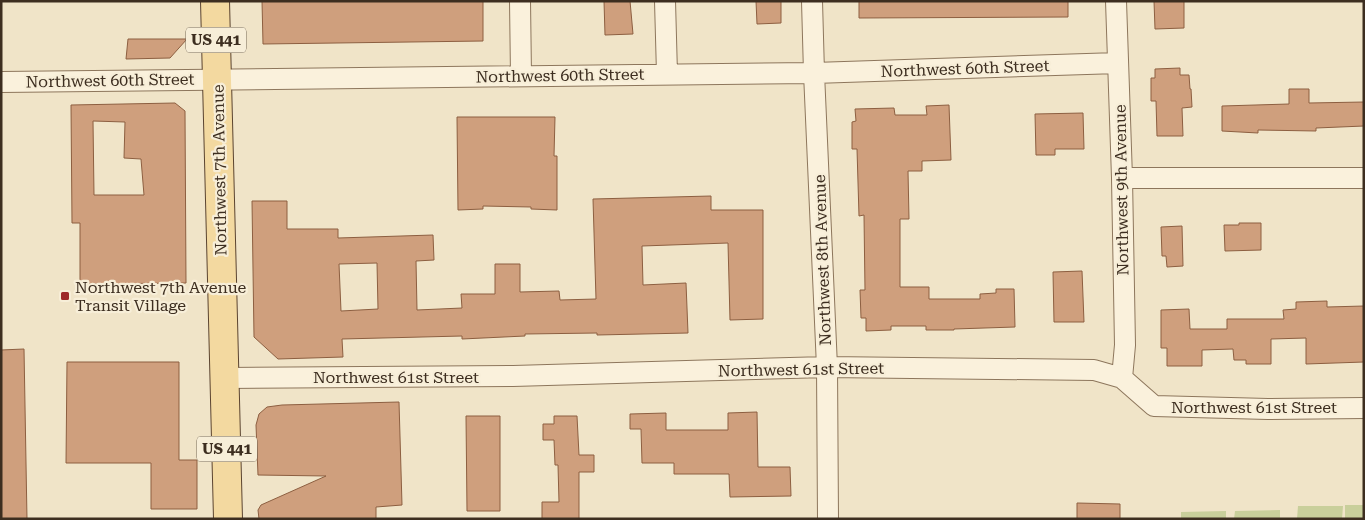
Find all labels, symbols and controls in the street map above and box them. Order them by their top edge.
road number: US 441 [186,28,246,52]
street label: Northwest 60th Street [880,56,1050,81]
street label: Northwest 60th Street [475,65,645,86]
street label: Northwest 60th Street [25,70,195,91]
street label: Northwest 7th Avenue [209,84,230,256]
street label: Northwest 9th Avenue [1111,104,1132,276]
street label: Northwest 8th Avenue [810,174,835,346]
place label: Northwest 7th Avenue Transit Village [75,278,247,315]
marker: Northwest 7th Avenue Transit Village [59,290,71,302]
street label: Northwest 61st Street [718,359,884,380]
street label: Northwest 61st Street [313,368,479,387]
street label: Northwest 61st Street [1171,398,1337,417]
road number: US 441 [197,436,257,462]

